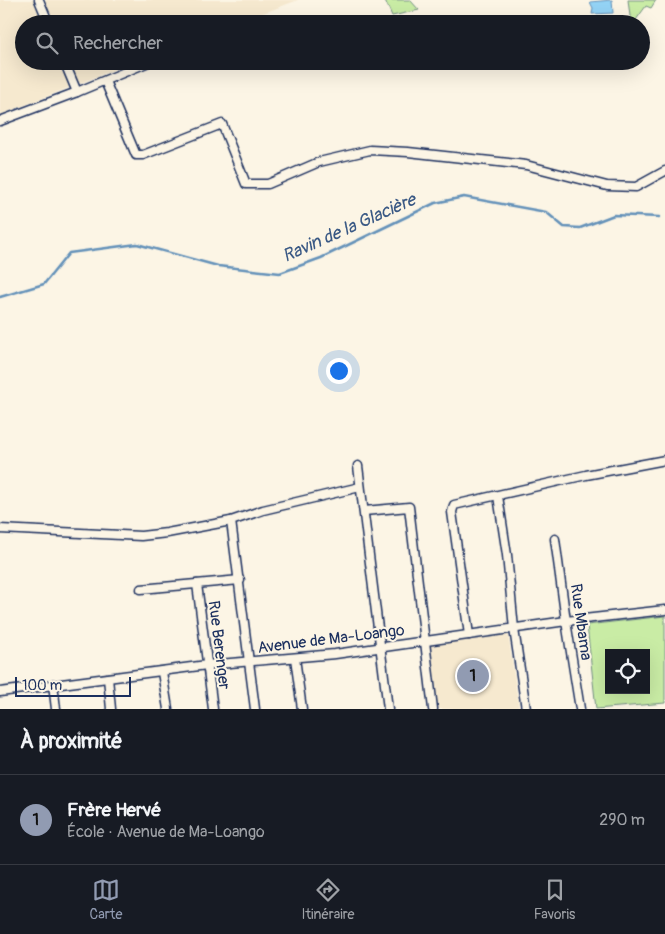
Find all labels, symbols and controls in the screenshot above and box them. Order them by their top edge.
search box [15,15,650,70]
icon: search [33,29,61,57]
text: Rechercher [73,31,163,55]
water label: Ravin de la Glacière [279,187,421,268]
your location [326,358,352,384]
street label: Rue Mbama [566,582,596,662]
street label: Rue Berenger [204,599,234,691]
street label: Avenue de Ma-Loango [256,620,406,658]
map controls [605,649,650,694]
button: locate [605,649,650,694]
pin: 1 [457,657,489,695]
scale bar [15,674,131,697]
text: 100 m [22,677,62,694]
text: À proximité [20,728,123,755]
text: Frère Hervé [67,798,161,822]
text: 1 [33,810,39,830]
text: 290 m [599,810,645,830]
text: École · Avenue de Ma-Loango [67,822,265,842]
tab: Carte [90,876,122,923]
tab: Itinéraire [302,876,354,923]
tab: Favoris [534,876,575,923]

